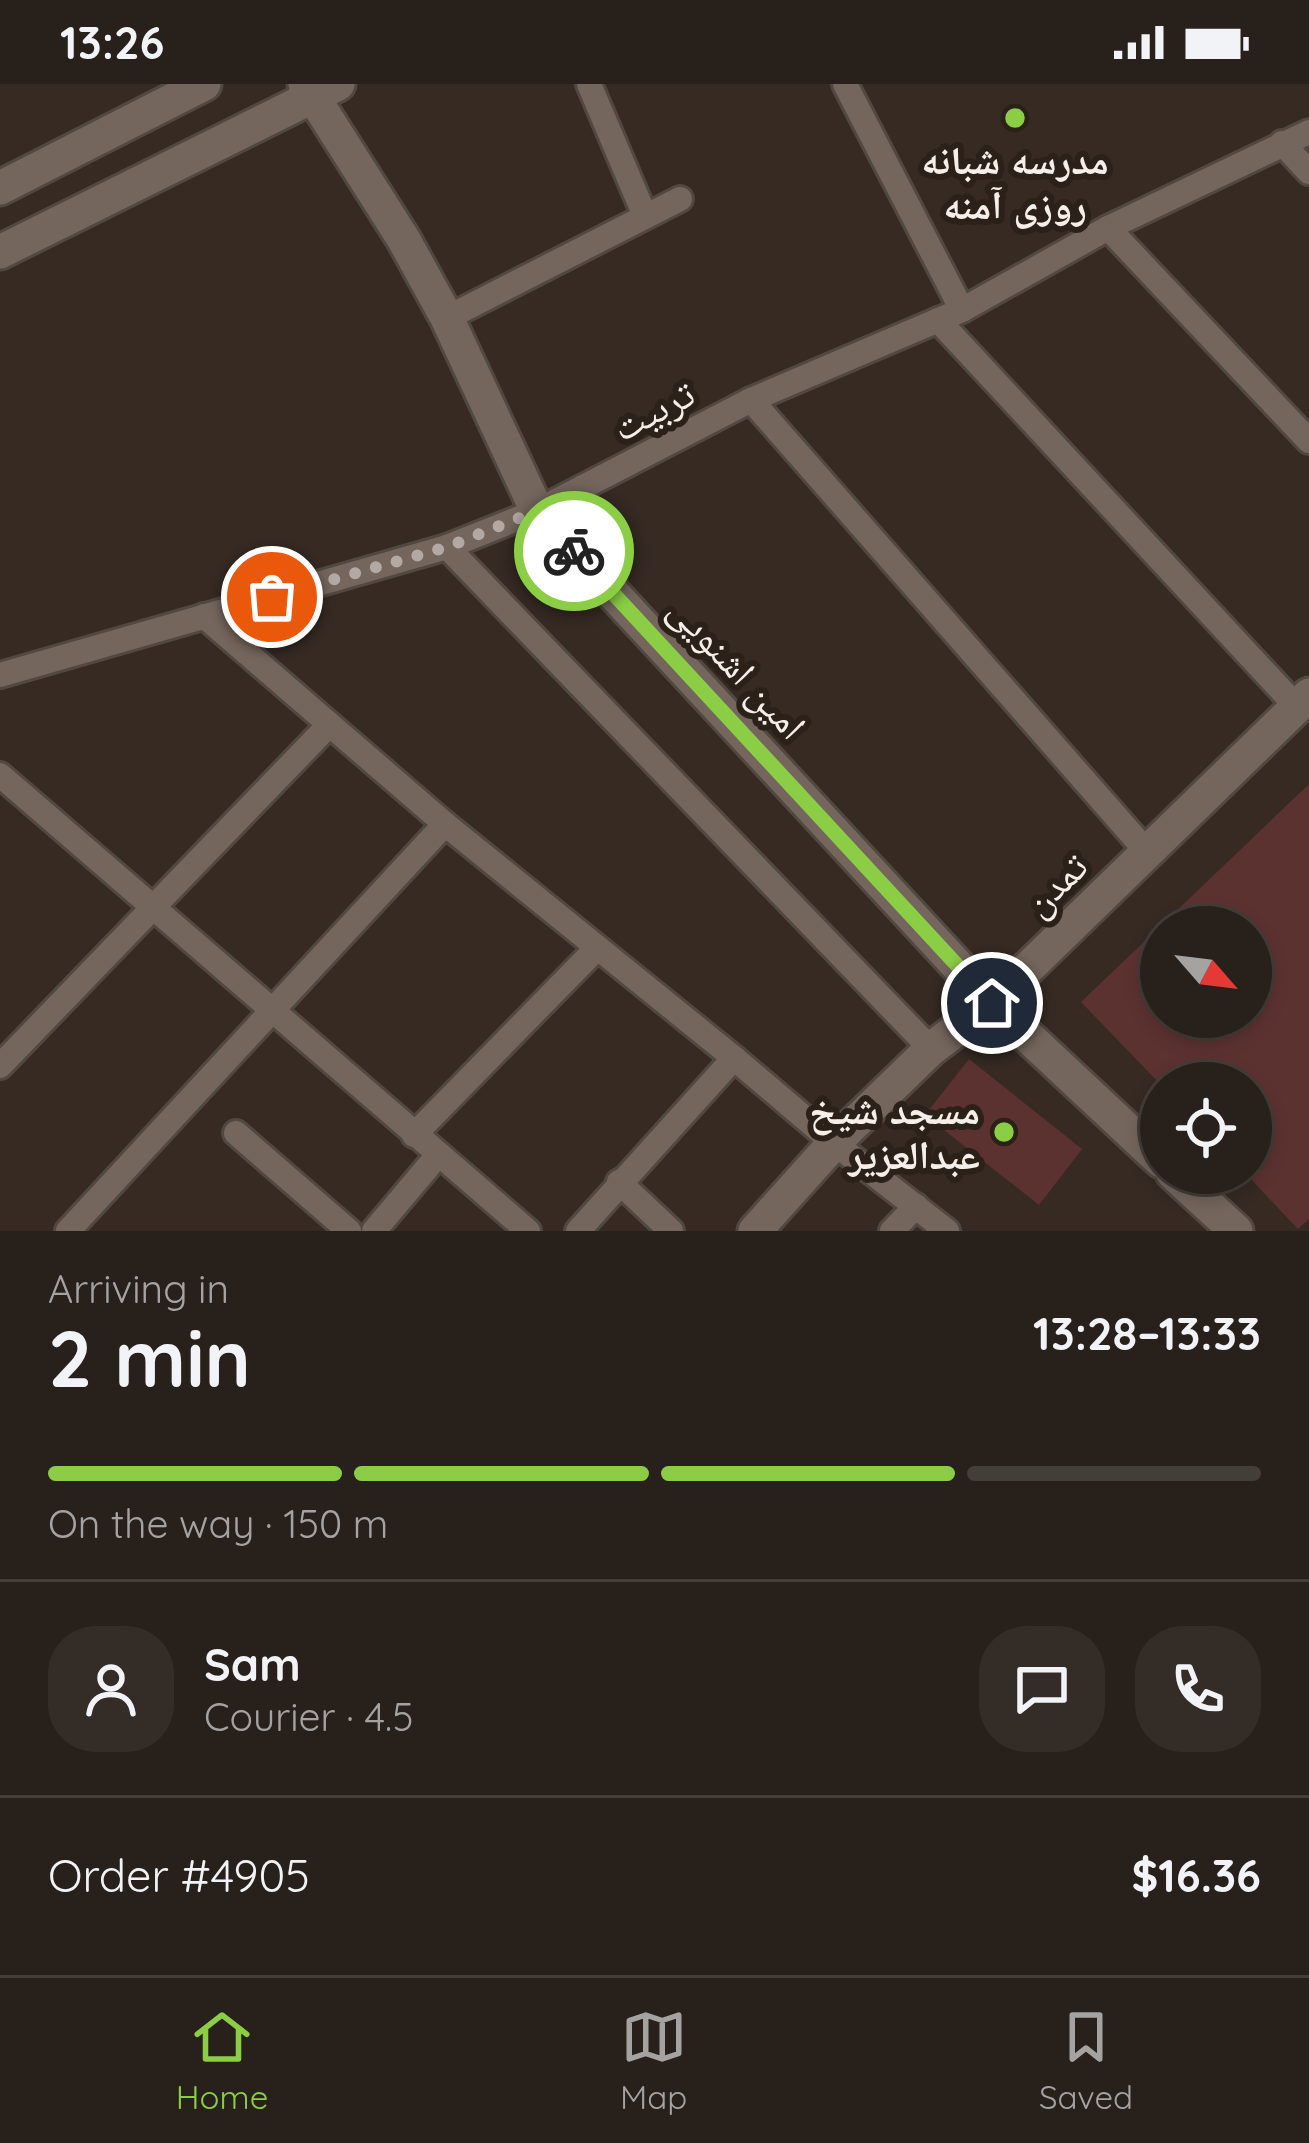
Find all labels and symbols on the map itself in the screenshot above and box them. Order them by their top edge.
marker: مدرسه شبانه روزی آمنه [1002,105,1028,131]
place label: مدرسه شبانه روزی آمنه [921,135,1109,229]
street label: تربیت [603,368,702,451]
courier [514,491,634,611]
pin [221,546,323,648]
street label: امین اشنویی [659,584,817,750]
street label: تمدن [1012,841,1097,926]
north arrow [1140,906,1272,1038]
pin [941,952,1043,1054]
place label: مسجد شیخ عبدالعزیر [809,1085,980,1179]
marker: مسجد شیخ عبدالعزیر [991,1119,1017,1145]

